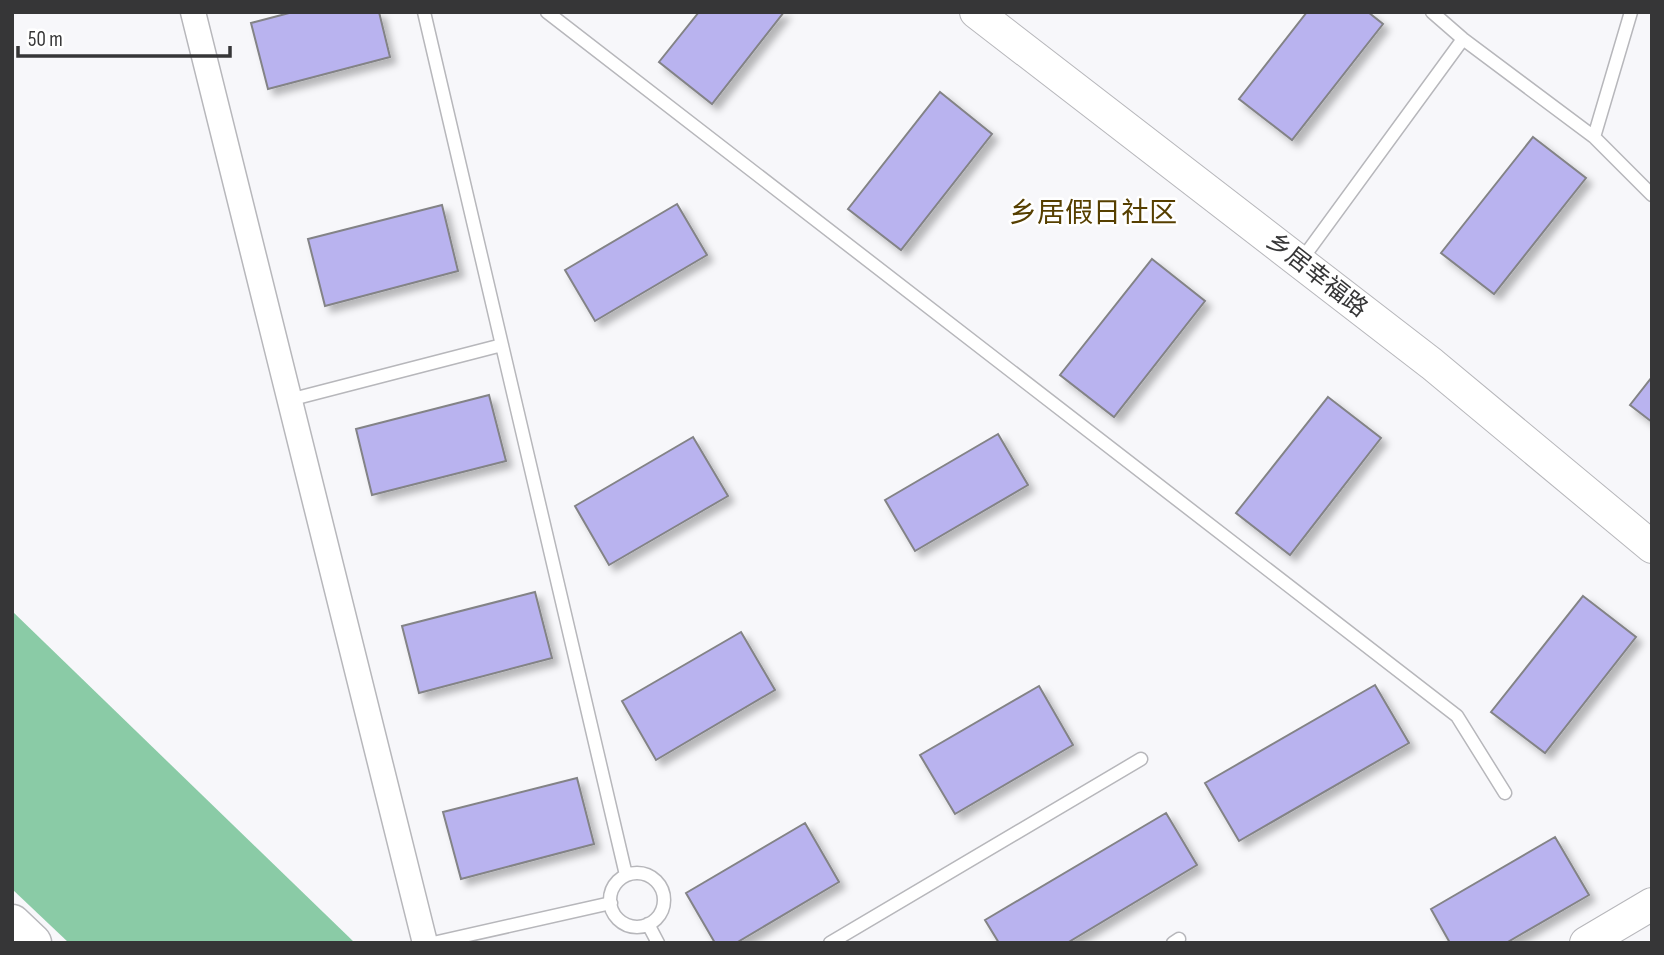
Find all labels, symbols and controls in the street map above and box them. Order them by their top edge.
scale bar [18,14,229,58]
text: 50 m [28,27,63,52]
district label: 乡居假日社区 [1009,197,1177,230]
street label: 乡居幸福路 [1261,227,1373,323]

